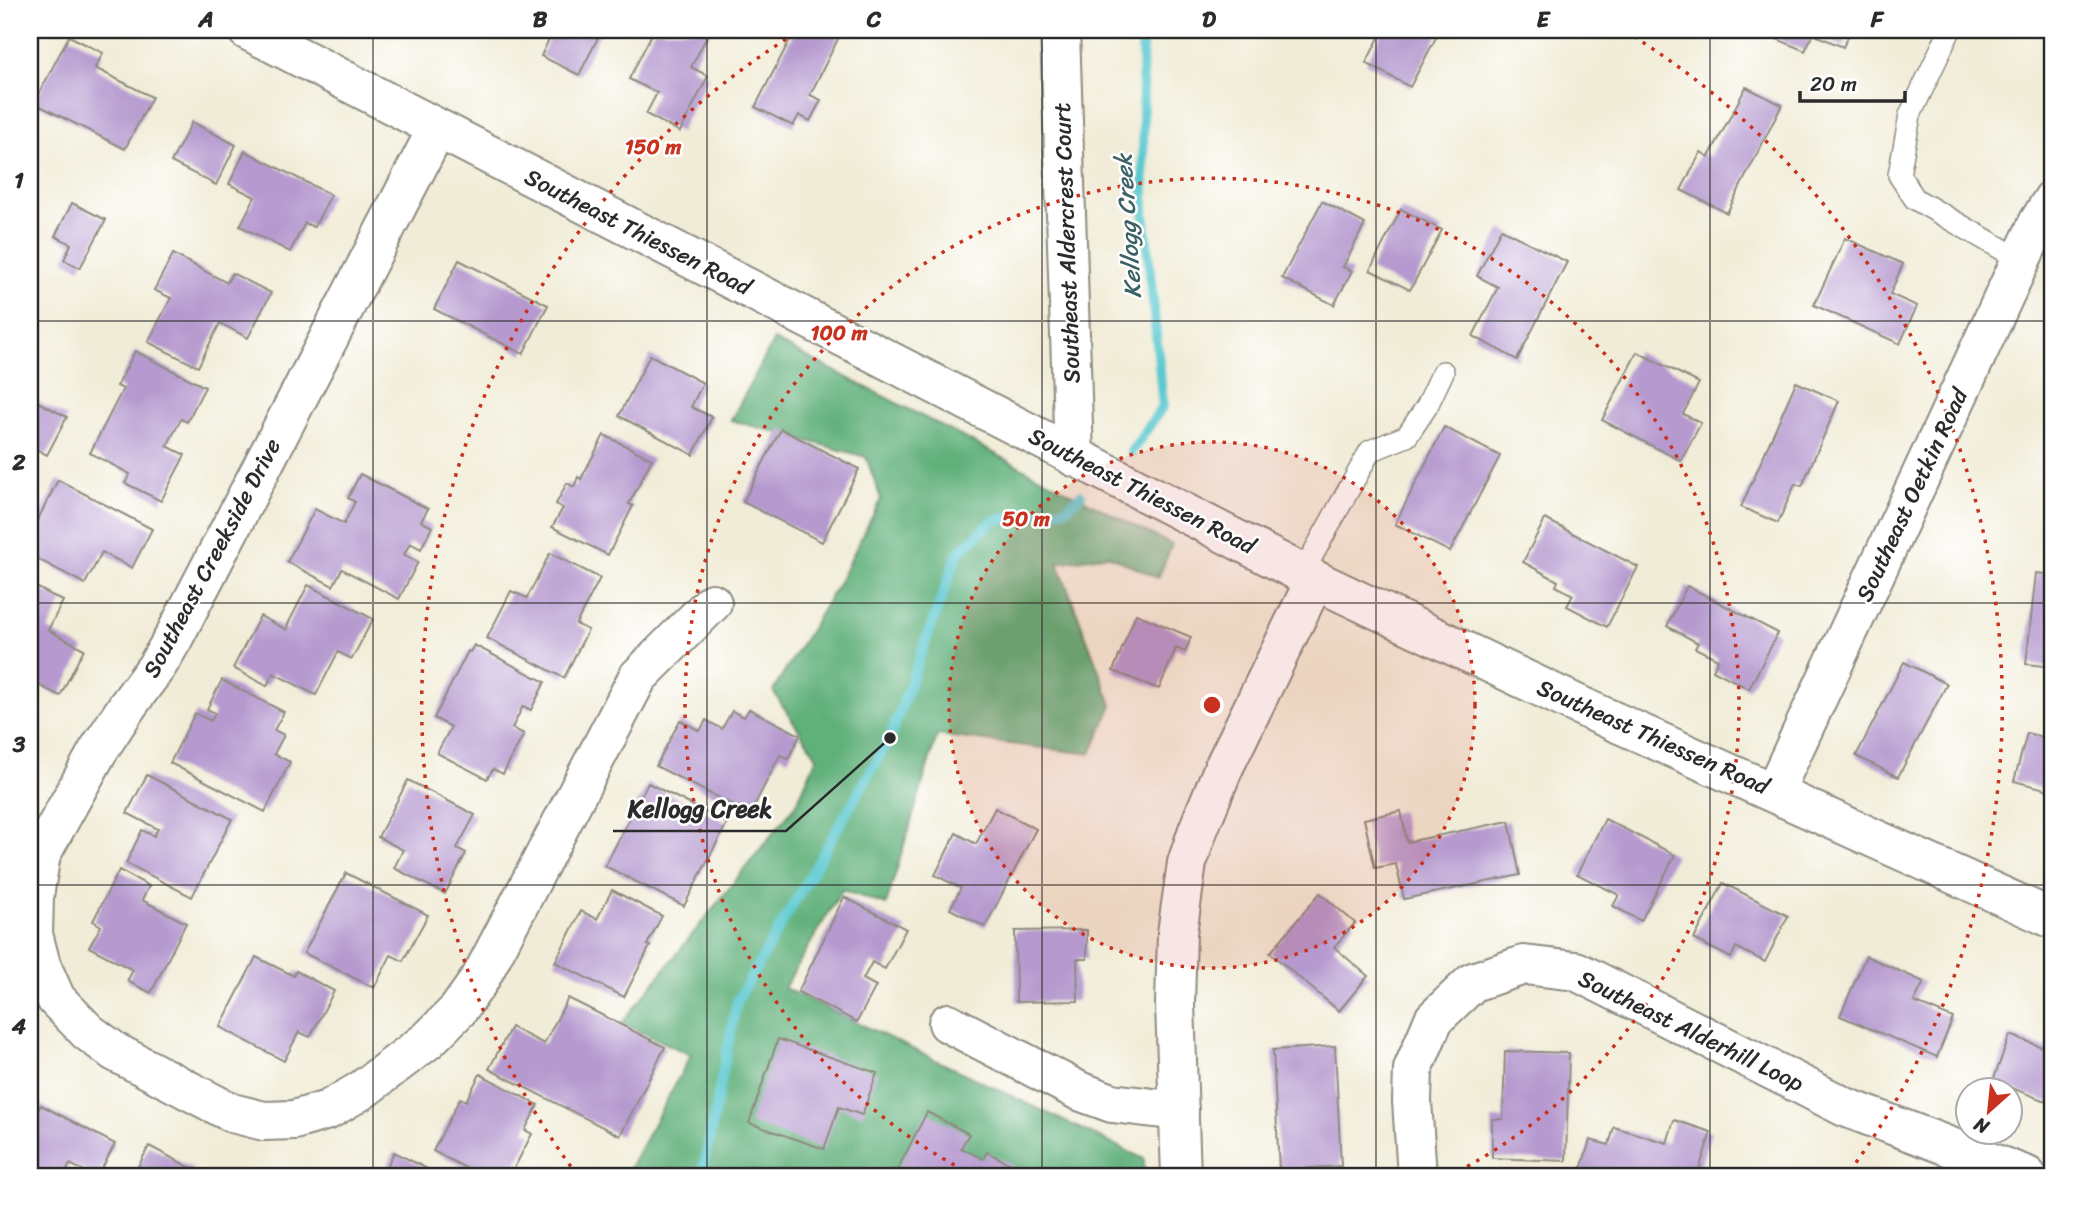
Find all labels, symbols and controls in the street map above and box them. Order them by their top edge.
text: A [197,0,214,40]
text: B [533,0,548,40]
text: C [866,0,882,40]
text: D [1202,0,1217,40]
text: E [1537,0,1552,40]
text: F [1870,0,1885,40]
scale bar [1800,60,1904,104]
text: 20 m [1810,65,1857,103]
street label: Southeast Aldercrest Court [1042,102,1092,384]
text: 150 m [625,128,682,166]
water label: Kellogg Creek [1102,151,1154,300]
street label: Southeast Thiessen Road [517,157,761,308]
text: 1 [14,160,24,201]
text: 100 m [810,314,868,352]
street label: Southeast Oetkin Road [1844,380,1980,609]
street label: Southeast Thiessen Road [1021,416,1265,567]
street label: Southeast Creekside Drive [131,431,293,685]
text: 2 [11,442,26,483]
text: 50 m [1002,500,1051,538]
street label: Southeast Thiessen Road [1530,667,1777,807]
centre of rings [1200,693,1224,717]
text: 3 [12,724,26,765]
callout: Kellogg Creek [613,786,786,831]
text: Kellogg Creek [627,788,773,830]
street label: Southeast Alderhill Loop [1571,958,1811,1104]
text: 4 [11,1006,27,1047]
north arrow [1954,1076,2024,1146]
text: N [1967,1108,1996,1144]

